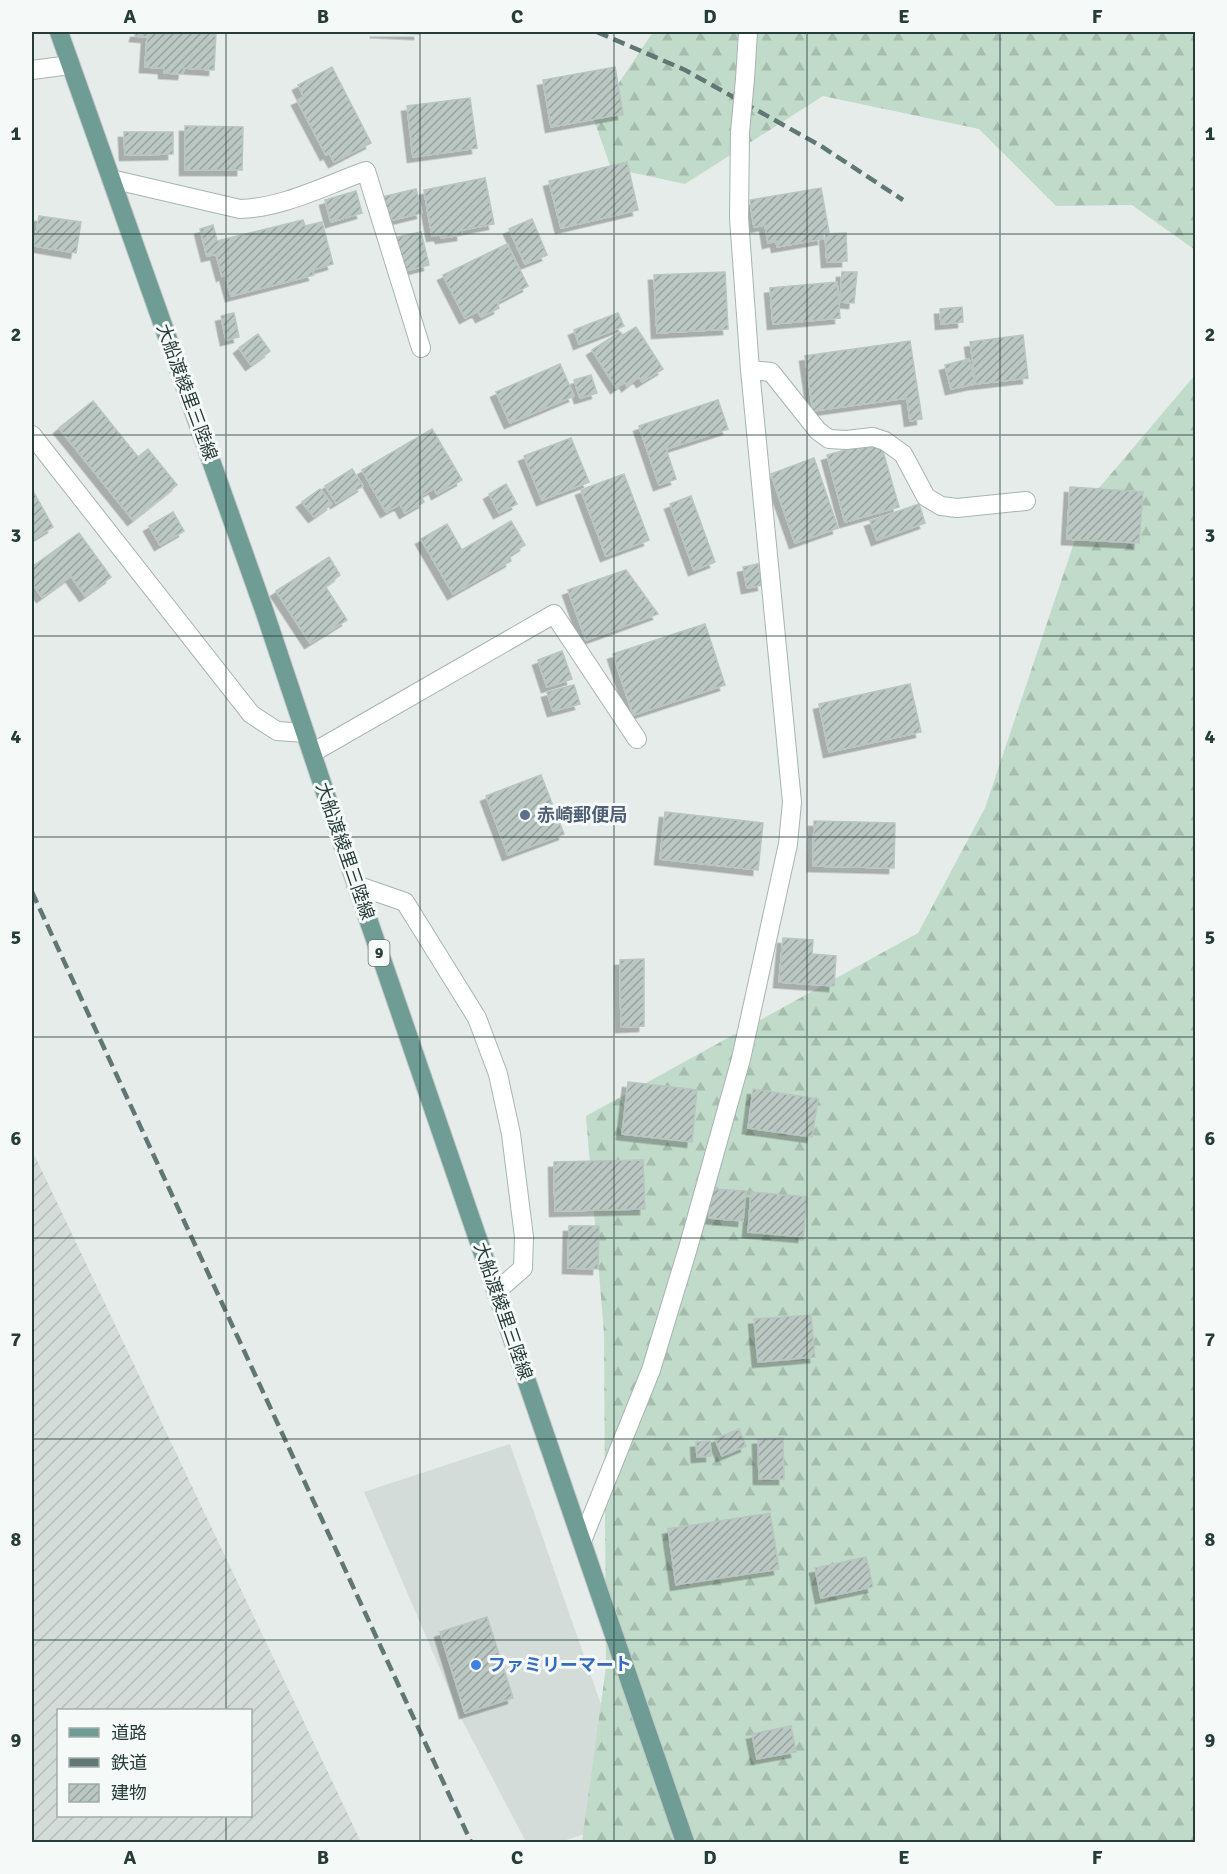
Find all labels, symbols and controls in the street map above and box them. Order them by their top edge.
text: A [124,4,137,29]
text: B [317,4,329,29]
text: C [511,4,523,29]
text: D [703,4,717,29]
text: E [898,4,910,29]
text: F [1092,4,1103,29]
text: 1 [11,121,22,146]
text: 1 [1205,121,1216,146]
street label: 大船渡綾里三陸線 [152,321,222,463]
text: 2 [11,322,21,347]
text: 2 [1205,322,1215,347]
text: 3 [11,523,21,548]
text: 3 [1205,523,1215,548]
text: 4 [11,724,22,749]
text: 4 [1205,724,1216,749]
street label: 大船渡綾里三陸線 [311,779,379,923]
place label: 赤崎郵便局 [537,804,627,826]
marker: 赤崎郵便局 [518,808,532,822]
text: 5 [11,925,21,950]
text: 5 [1205,925,1215,950]
road number: 9 [368,940,389,966]
text: 6 [11,1126,22,1151]
text: 6 [1205,1126,1216,1151]
street label: 大船渡綾里三陸線 [469,1239,537,1383]
text: 7 [11,1327,22,1352]
text: 7 [1205,1327,1216,1352]
text: 8 [11,1527,22,1552]
text: 8 [1205,1527,1216,1552]
place label: ファミリーマート [488,1654,632,1676]
marker: ファミリーマート [469,1658,483,1672]
legend [57,1709,252,1817]
text: 道路 [111,1722,147,1744]
text: 9 [11,1728,22,1753]
text: 9 [1205,1728,1216,1753]
text: 鉄道 [111,1752,147,1774]
text: 建物 [111,1782,147,1804]
text: A [124,1845,137,1870]
text: B [317,1845,329,1870]
text: C [511,1845,523,1870]
text: D [703,1845,717,1870]
text: E [898,1845,910,1870]
text: F [1092,1845,1103,1870]

